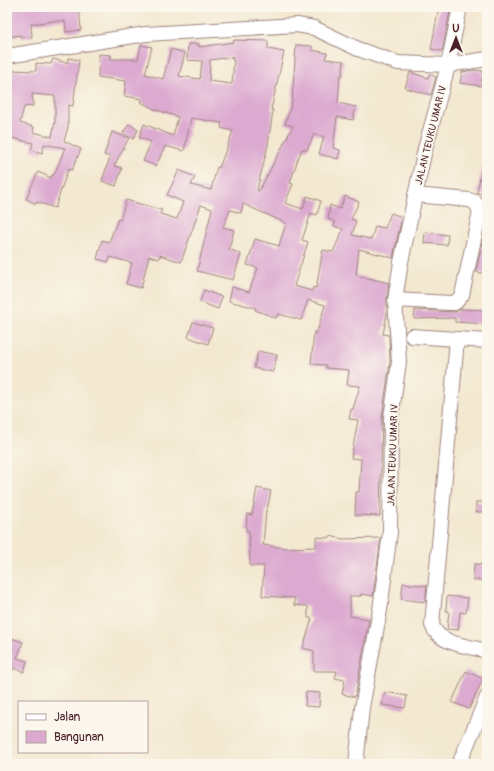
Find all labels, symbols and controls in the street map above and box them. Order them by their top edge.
north arrow [436,18,476,58]
text: U [452,22,460,35]
street label: JALAN TEUKU UMAR IV [413,84,449,186]
street label: JALAN TEUKU UMAR IV [385,404,401,506]
legend [18,701,148,753]
text: Jalan [54,710,80,725]
text: Bangunan [54,730,104,745]

